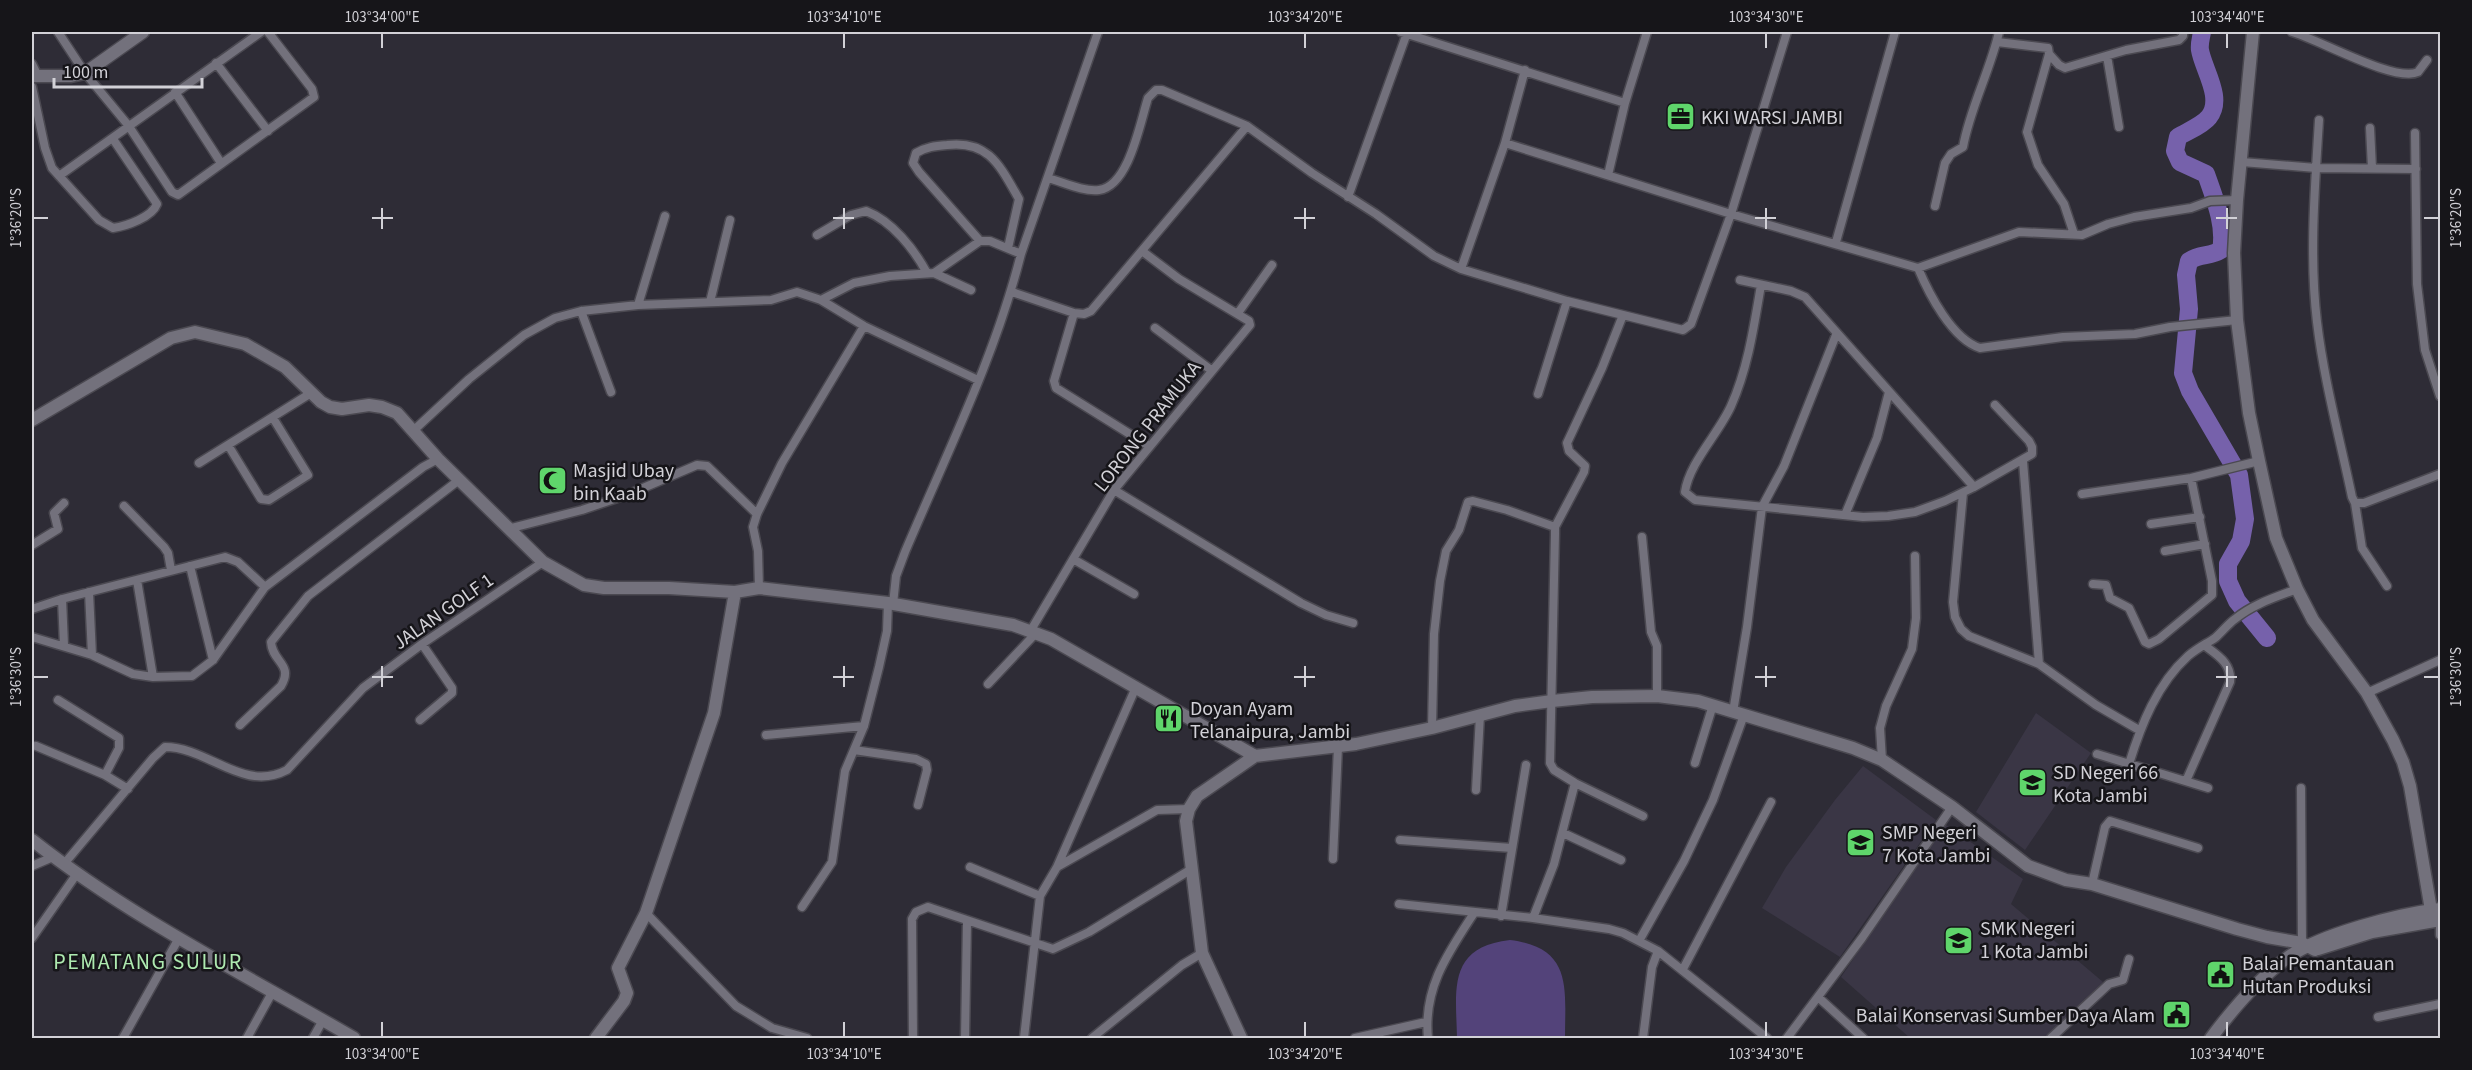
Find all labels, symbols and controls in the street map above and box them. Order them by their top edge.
text: 103°34'00"E [344,7,420,28]
text: 103°34'10"E [806,7,882,28]
text: 103°34'20"E [1267,7,1343,28]
text: 103°34'30"E [1728,7,1804,28]
text: 103°34'40"E [2189,7,2265,28]
scale bar [54,51,202,89]
text: 100 m [63,60,108,85]
office icon: KKI WARSI JAMBI [1664,101,1696,133]
place label: KKI WARSI JAMBI [1701,104,1843,132]
text: 1°36'20"S [6,188,27,248]
text: 1°36'20"S [2446,188,2467,248]
street label: LORONG PRAMUKA [1088,355,1208,498]
place label: Masjid Ubay bin Kaab [573,457,675,508]
mosque icon: Masjid Ubay bin Kaab [536,465,568,497]
street label: JALAN GOLF 1 [388,567,500,657]
text: 1°36'30"S [6,647,27,707]
text: 1°36'30"S [2446,647,2467,707]
place label: Doyan Ayam Telanaipura, Jambi [1190,695,1350,746]
restaurant icon: Doyan Ayam Telanaipura, Jambi [1153,703,1185,735]
place label: SD Negeri 66 Kota Jambi [2053,759,2158,810]
school or university icon: SD Negeri 66 Kota Jambi [2016,767,2048,799]
place label: SMP Negeri 7 Kota Jambi [1882,819,1991,870]
school or university icon: SMP Negeri 7 Kota Jambi [1845,827,1877,859]
place label: SMK Negeri 1 Kota Jambi [1980,915,2089,966]
school or university icon: SMK Negeri 1 Kota Jambi [1943,924,1975,956]
district label: PEMATANG SULUR [53,946,243,978]
place label: Balai Pemantauan Hutan Produksi [2242,950,2395,1001]
public building icon: Balai Pemantauan Hutan Produksi [2205,958,2237,990]
public building icon: Balai Konservasi Sumber Daya Alam [2160,999,2192,1031]
place label: Balai Konservasi Sumber Daya Alam [1856,1002,2155,1030]
text: 103°34'00"E [344,1044,420,1065]
text: 103°34'10"E [806,1044,882,1065]
text: 103°34'20"E [1267,1044,1343,1065]
text: 103°34'30"E [1728,1044,1804,1065]
text: 103°34'40"E [2189,1044,2265,1065]

